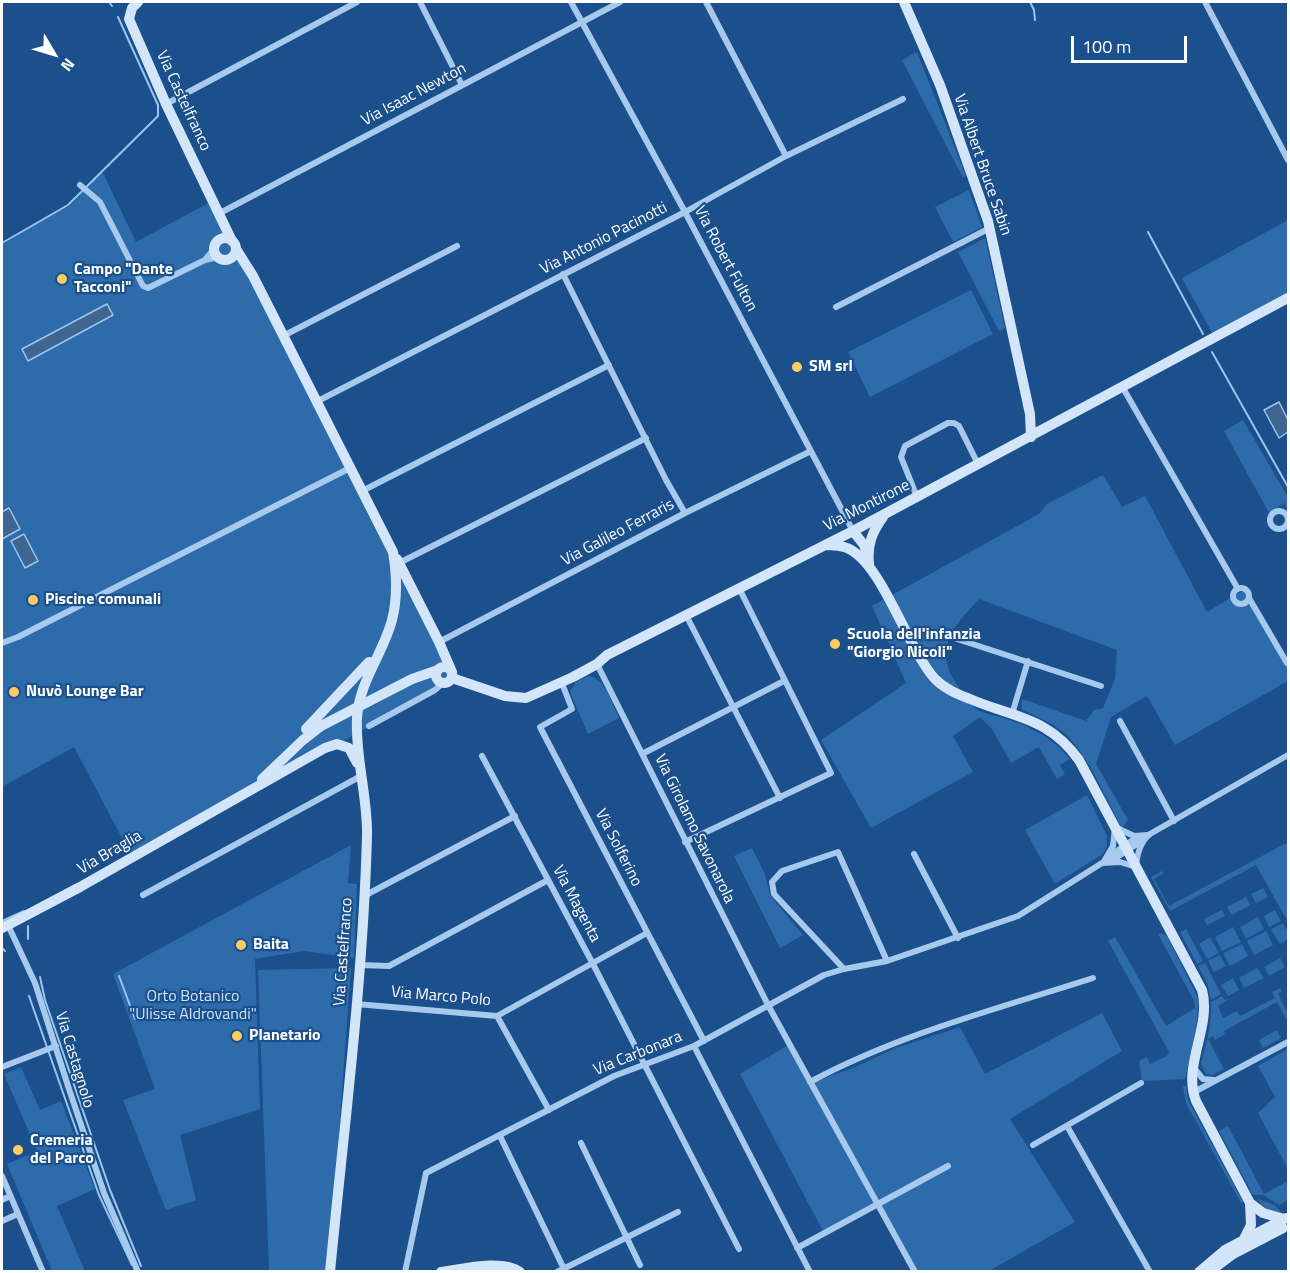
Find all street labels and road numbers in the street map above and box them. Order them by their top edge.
street label: Via Castelfranco [151,48,215,154]
street label: Via Isaac Newton [358,59,470,131]
street label: Via Albert Bruce Sabin [949,92,1015,238]
street label: Via Antonio Pacinotti [537,199,671,279]
street label: Via Robert Fulton [689,203,761,315]
street label: Via Montirone [821,476,913,536]
street label: Via Galileo Ferraris [558,495,678,571]
street label: Via Girolamo Savonarola [650,751,738,907]
street label: Via Solferino [590,806,646,890]
street label: Via Braglia [74,827,146,879]
street label: Via Magenta [548,862,604,946]
street label: Via Castelfranco [331,897,357,1007]
street label: Via Marco Polo [390,983,492,1011]
street label: Via Castagnolo [50,1010,98,1110]
street label: Via Carbonara [591,1028,685,1080]

